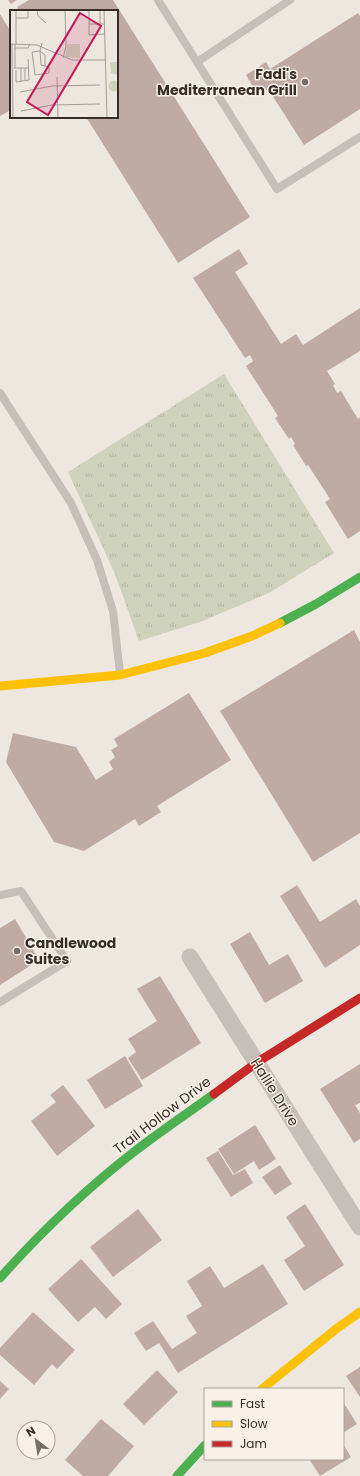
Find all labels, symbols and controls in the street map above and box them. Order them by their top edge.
inset map [10,10,118,118]
place label: Fadi's Mediterranean Grill [157,64,297,100]
marker: Fadi's Mediterranean Grill [300,77,310,87]
place label: Candlewood Suites [25,933,116,969]
marker: Candlewood Suites [12,946,22,956]
street label: Hallie Drive [246,1054,304,1130]
street label: Trail Hollow Drive [109,1071,215,1158]
legend [204,1388,344,1460]
text: Fast [240,1395,265,1412]
text: Slow [240,1415,268,1432]
north arrow [16,1420,56,1460]
text: N [23,1422,39,1440]
text: Jam [240,1435,267,1452]

